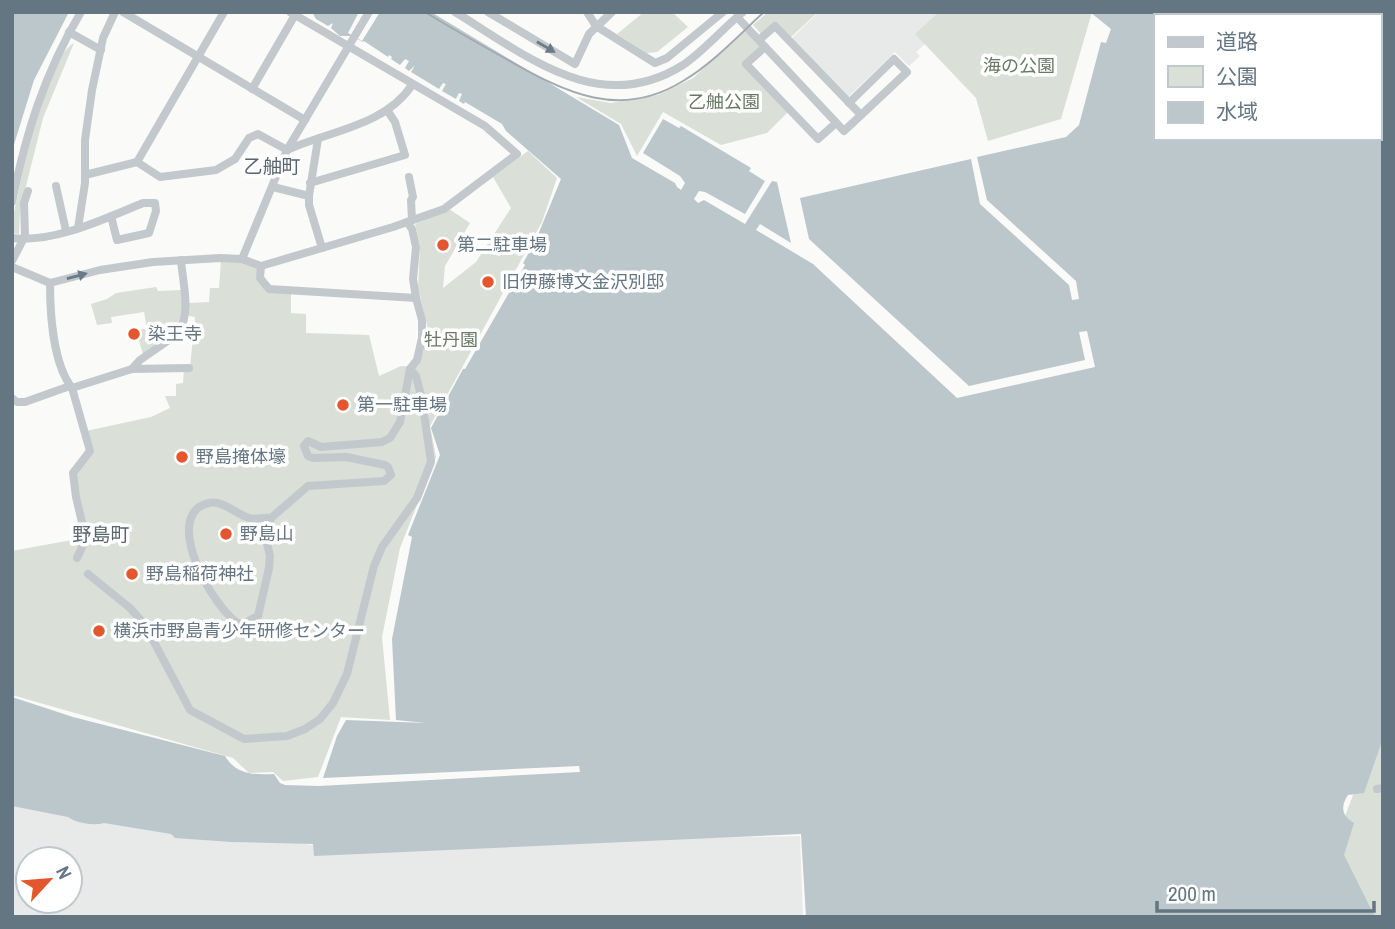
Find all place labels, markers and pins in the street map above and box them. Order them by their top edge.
place label: 第二駐車場 [457,232,547,257]
marker: 第二駐車場 [435,237,451,253]
place label: 旧伊藤博文金沢別邸 [502,269,664,294]
marker: 旧伊藤博文金沢別邸 [480,274,496,290]
place label: 染王寺 [148,321,202,346]
marker: 染王寺 [126,326,142,342]
place label: 第一駐車場 [357,392,447,417]
marker: 第一駐車場 [335,397,351,413]
place label: 野島掩体壕 [196,444,286,469]
marker: 野島掩体壕 [174,449,190,465]
place label: 野島山 [240,521,294,546]
marker: 野島山 [218,526,234,542]
place label: 野島稲荷神社 [146,561,254,586]
marker: 野島稲荷神社 [124,566,140,582]
place label: 横浜市野島青少年研修センター [113,618,365,643]
marker: 横浜市野島青少年研修センター [91,623,107,639]

